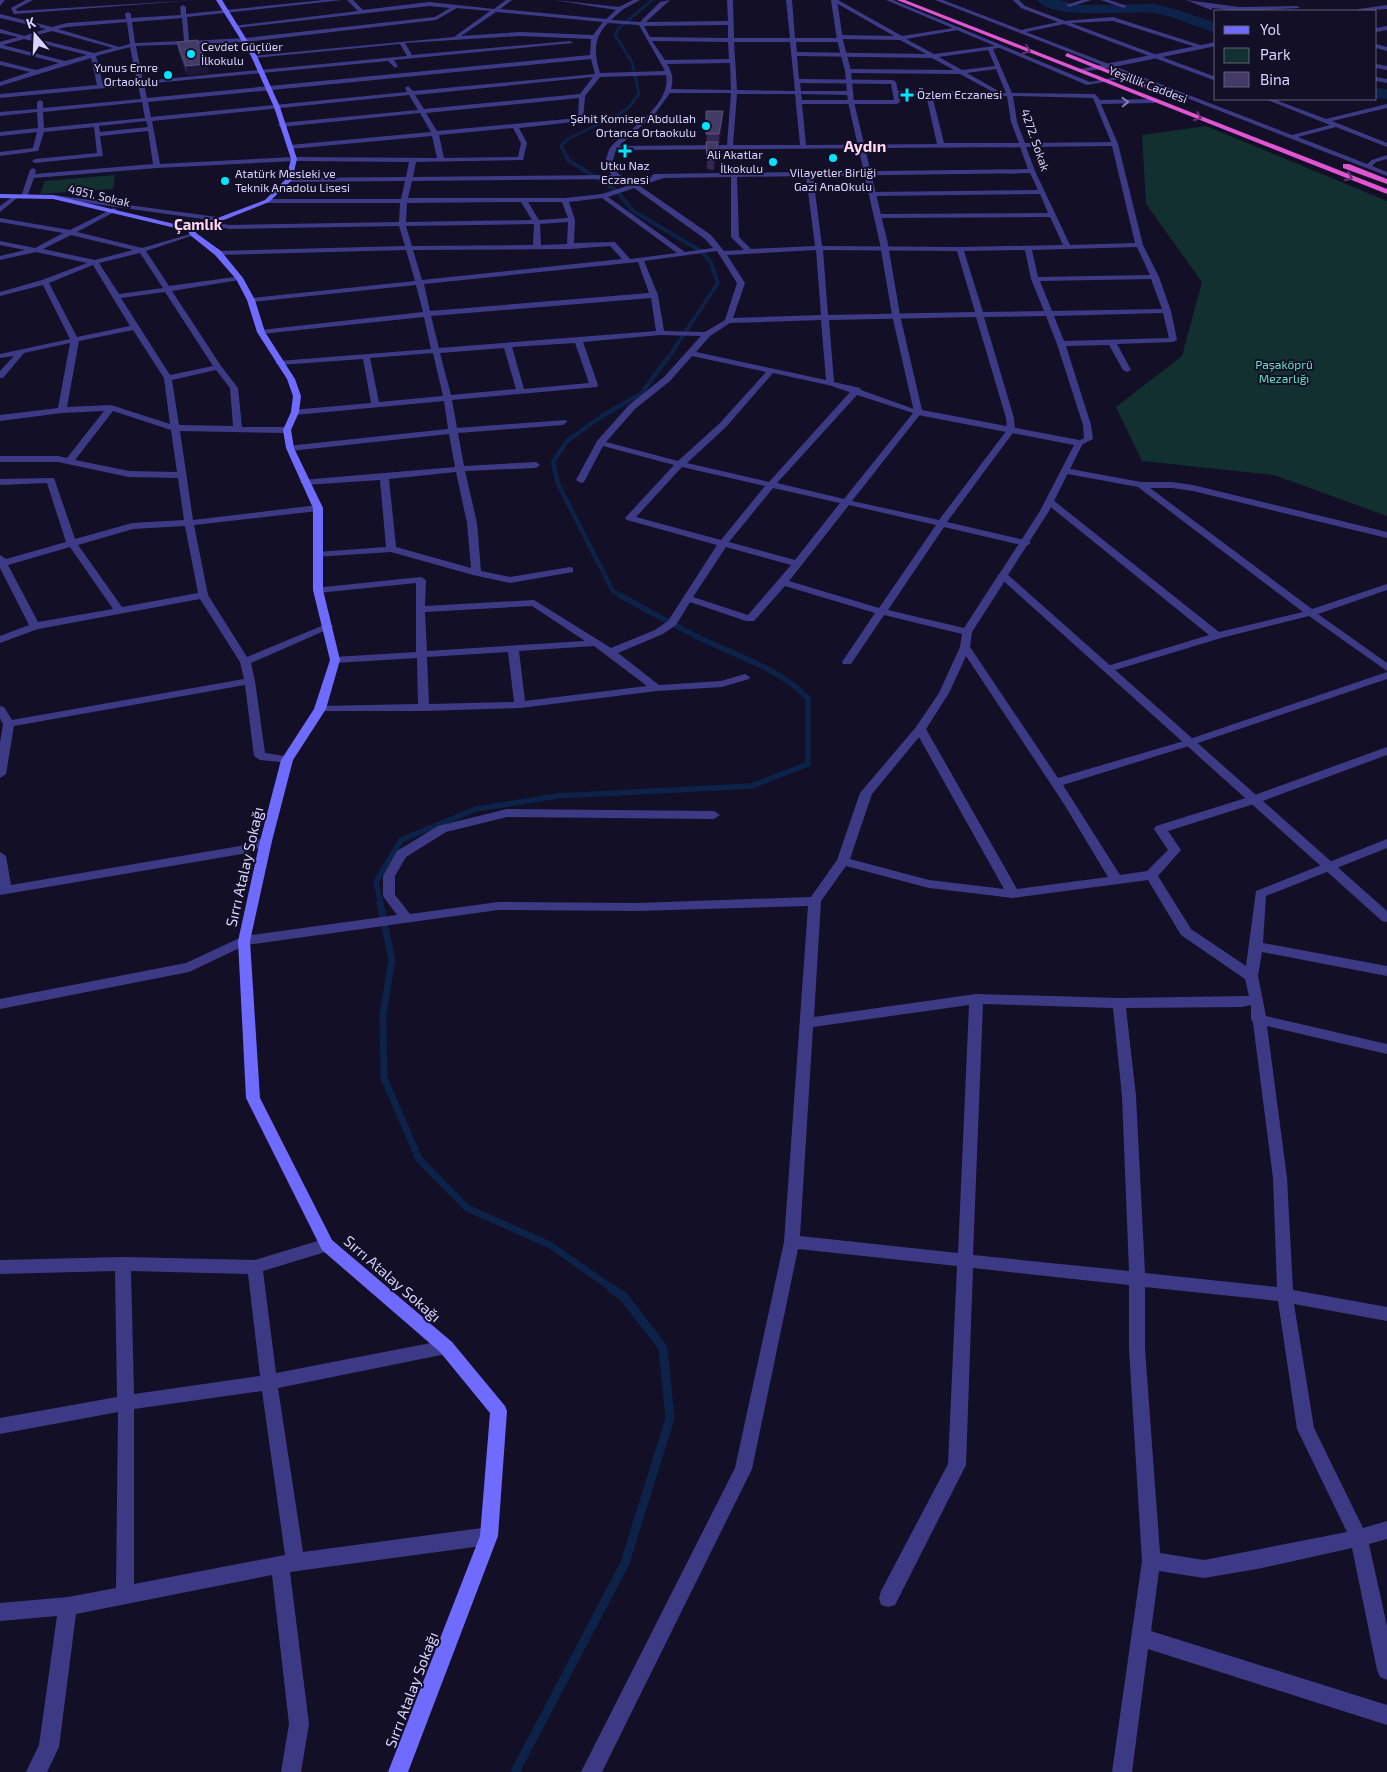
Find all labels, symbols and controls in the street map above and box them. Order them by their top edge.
north arrow [10,10,60,60]
legend [1214,10,1377,100]
text: K [24,13,38,32]
text: Yol [1260,20,1281,38]
place label: Cevdet Güçlüer İlkokulu [201,39,283,67]
one-way arrow [1023,44,1031,54]
text: Park [1260,45,1291,63]
marker: Cevdet Güçlüer İlkokulu [185,48,197,60]
place label: Yunus Emre Ortaokulu [94,60,158,88]
street label: Yeşillik Caddesi [1107,63,1190,106]
marker: Yunus Emre Ortaokulu [162,69,174,81]
text: Bina [1260,70,1290,88]
place label: Özlem Eczanesi [917,87,1002,101]
marker: Özlem Eczanesi [901,89,913,101]
one-way arrow [1122,96,1130,107]
street label: 4272. Sokak [1019,107,1053,173]
place label: Şehit Komiser Abdullah Ortanca Ortaokulu [570,111,696,139]
one-way arrow [1193,111,1202,121]
marker: Şehit Komiser Abdullah Ortanca Ortaokulu [700,120,712,132]
district label: Aydın [844,136,886,156]
marker: Utku Naz Eczanesi [619,145,631,157]
place label: Ali Akatlar İlkokulu [707,147,763,175]
marker: Vilayetler Birliği Gazi AnaOkulu [827,152,839,164]
marker: Ali Akatlar İlkokulu [767,156,779,168]
place label: Utku Naz Eczanesi [600,158,650,186]
place label: Vilayetler Birliği Gazi AnaOkulu [790,165,876,193]
place label: Atatürk Mesleki ve Teknik Anadolu Lisesi [235,166,350,194]
one-way arrow [1344,171,1353,181]
marker: Atatürk Mesleki ve Teknik Anadolu Lisesi [219,175,231,187]
street label: 4951. Sokak [67,181,132,209]
district label: Çamlık [174,215,223,235]
park label: Paşaköprü Mezarlığı [1255,357,1313,385]
street label: Sırrı Atalay Sokağı [221,805,267,929]
street label: Sırrı Atalay Sokağı [340,1231,445,1325]
street label: Sırrı Atalay Sokağı [381,1629,441,1750]

